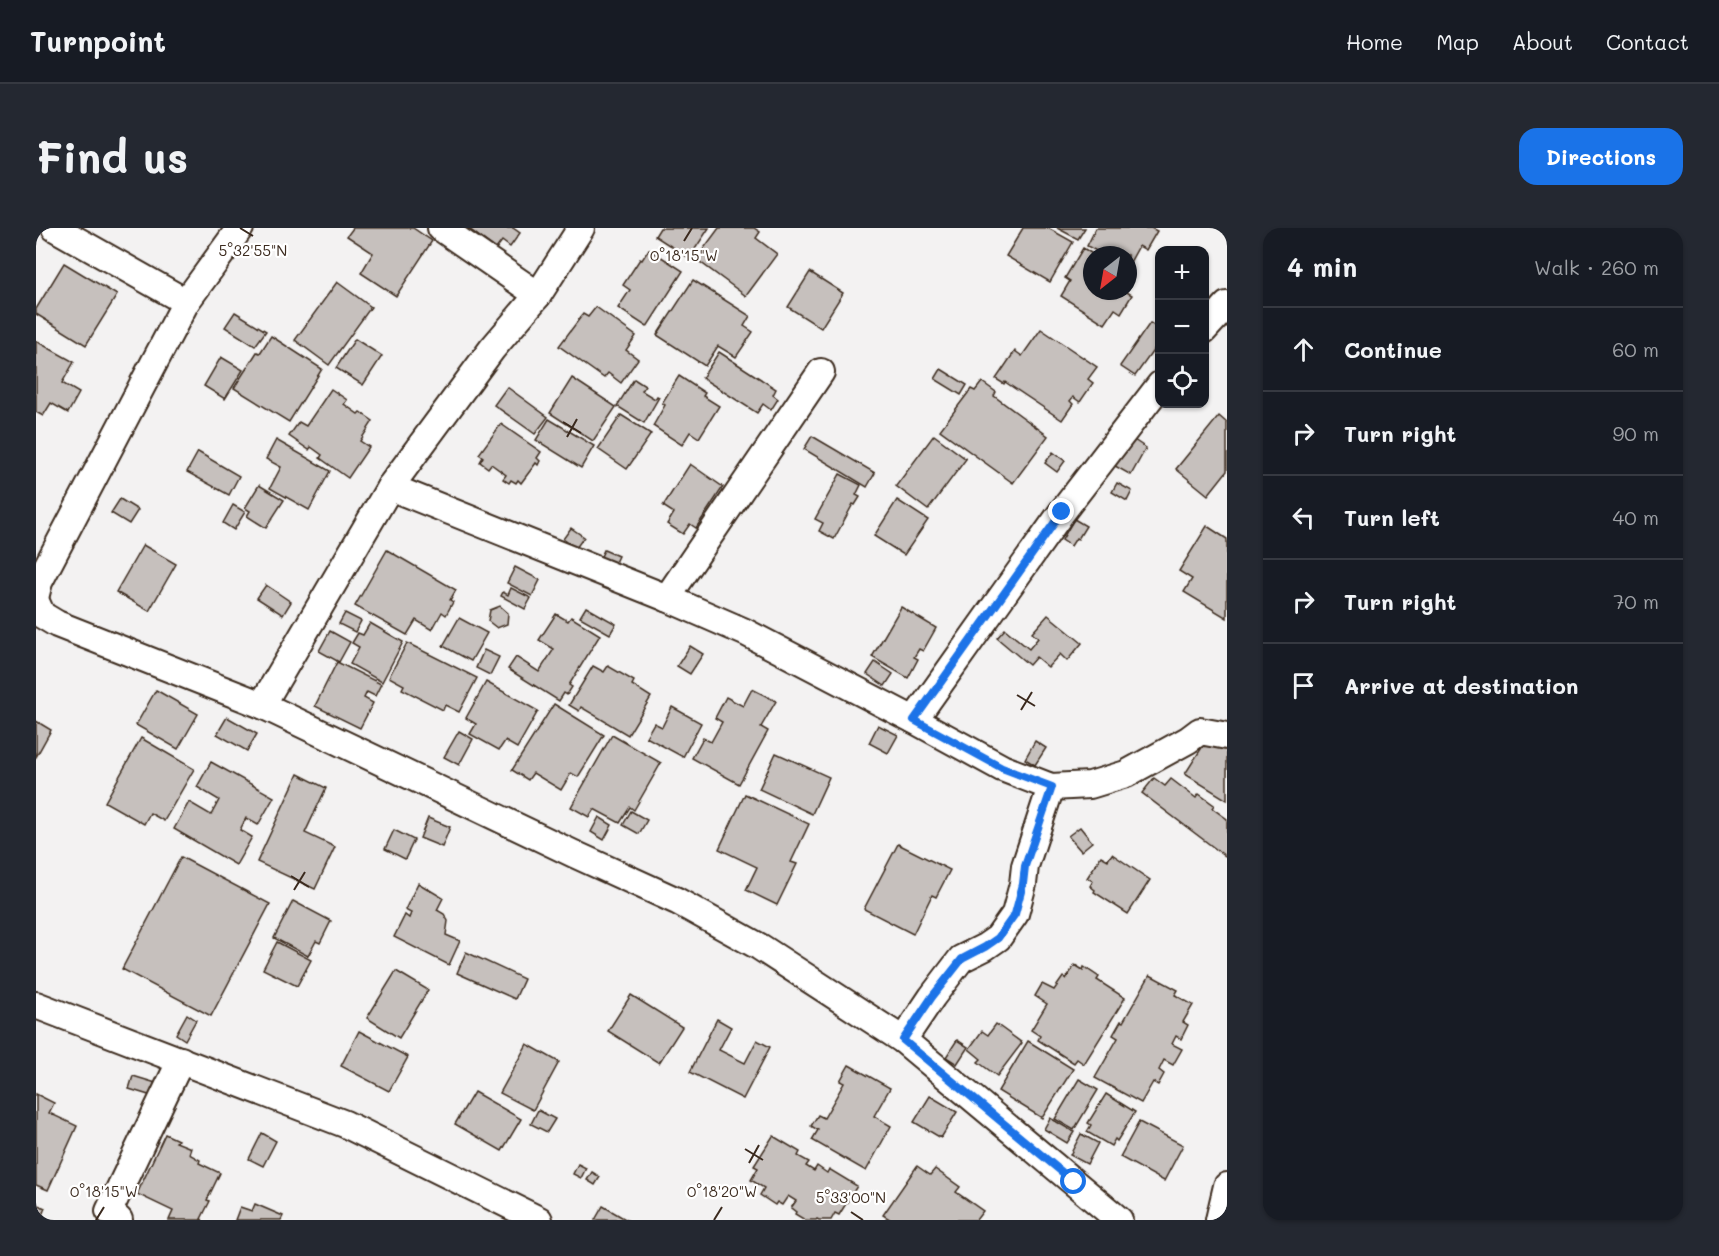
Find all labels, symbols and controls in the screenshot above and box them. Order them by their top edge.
text: Turnpoint [30,23,166,59]
text: Home [1346,28,1403,55]
text: Map [1436,28,1479,55]
text: About [1512,28,1573,55]
text: Contact [1606,28,1689,55]
button: Directions [1519,128,1683,185]
text: Find us [36,129,188,184]
text: 5°32'55"N [219,240,287,260]
text: 0°18'15"W [650,245,718,265]
north arrow [1083,246,1137,300]
map controls [1155,246,1209,408]
button: + [1155,246,1209,300]
text: 4 min [1287,250,1357,284]
text: Walk · 260 m [1534,254,1659,280]
button: − [1155,300,1209,354]
icon: ahead [1287,333,1320,366]
text: Continue [1344,335,1442,364]
text: 60 m [1612,336,1659,362]
button: locate [1155,354,1209,408]
icon: right [1287,417,1320,450]
text: Turn right [1344,419,1456,448]
text: 90 m [1613,420,1659,446]
route end [1048,498,1074,524]
icon: left [1287,501,1320,534]
text: Turn left [1344,503,1440,532]
text: 40 m [1613,504,1659,530]
icon: right [1287,585,1320,618]
text: Turn right [1344,587,1456,616]
text: 70 m [1613,588,1659,614]
icon: arrive [1287,669,1320,702]
text: Arrive at destination [1344,671,1579,700]
route start [1060,1168,1086,1194]
text: 0°18'15"W [70,1181,138,1201]
text: 0°18'20"W [687,1181,757,1201]
text: 5°33'00"N [816,1187,886,1207]

